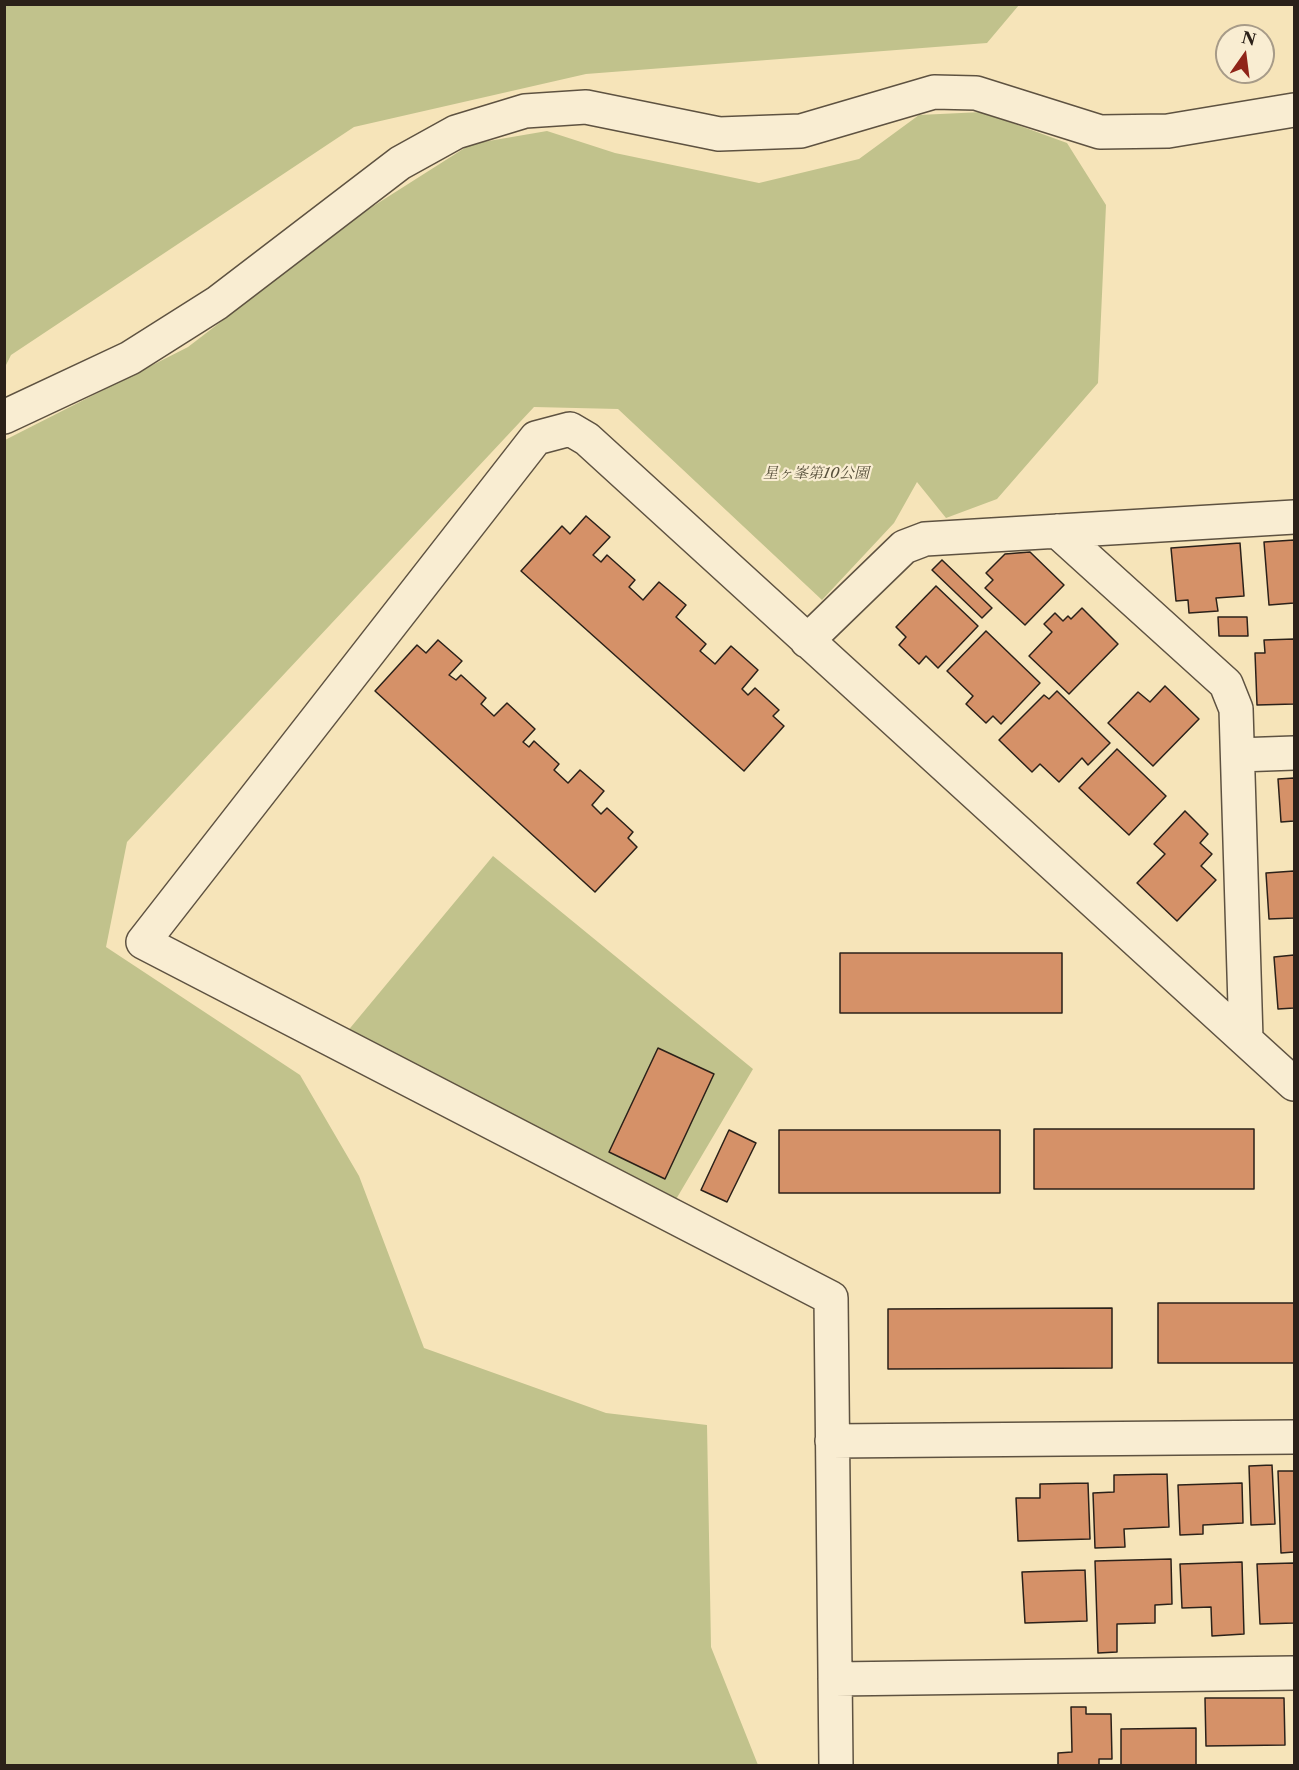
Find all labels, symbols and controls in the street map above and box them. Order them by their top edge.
north arrow [1215,24,1275,84]
text: N [1240,27,1258,50]
park label: 星ヶ峯第10公園 [763,465,869,483]

